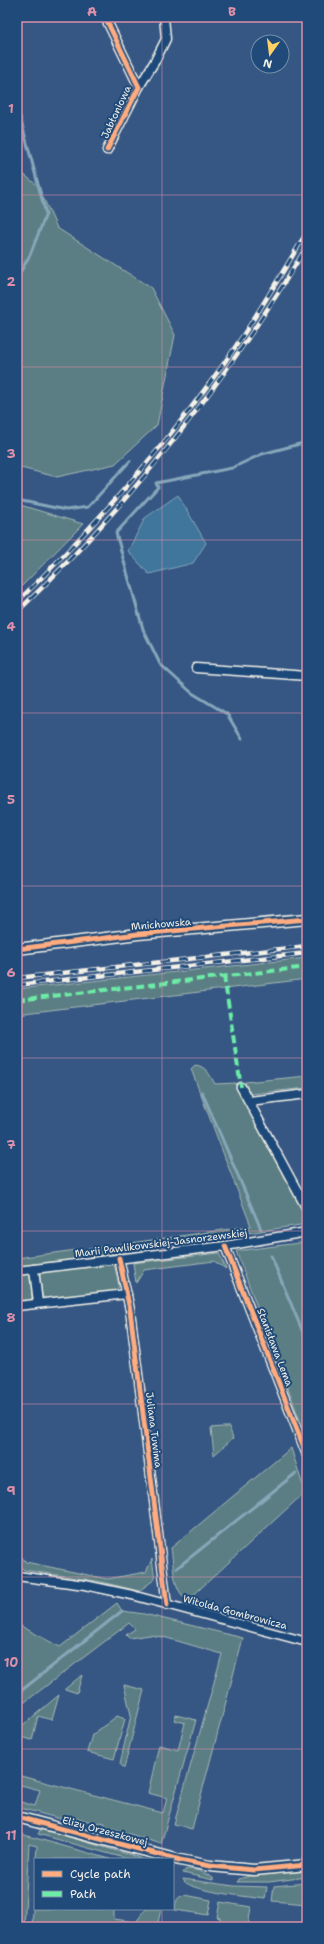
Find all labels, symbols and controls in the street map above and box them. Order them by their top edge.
text: A [87,3,97,20]
text: B [228,3,236,20]
north arrow [250,34,290,74]
text: N [261,55,274,72]
street label: Jabłoniowa [98,83,134,141]
text: 1 [8,100,14,117]
text: 2 [6,273,16,290]
text: 3 [6,445,16,462]
text: 4 [6,618,16,635]
text: 5 [7,791,15,808]
street label: Mnichowska [130,915,192,933]
text: 6 [6,964,16,981]
text: 7 [6,1136,16,1153]
street label: Marii Pawlikowskiej-Jasnorzewskiej [74,1226,248,1260]
street label: Stanisława Lema [254,1306,296,1389]
text: 8 [6,1309,16,1326]
street label: Juliana Tuwima [143,1391,165,1469]
text: 9 [6,1482,16,1499]
street label: Witolda Gombrowicza [181,1592,289,1632]
text: 10 [4,1654,18,1671]
street label: Elizy Orzeszkowej [61,1813,149,1849]
text: 11 [5,1827,17,1844]
legend [34,1858,174,1910]
text: Cycle path [70,1866,131,1882]
text: Path [70,1886,96,1902]

